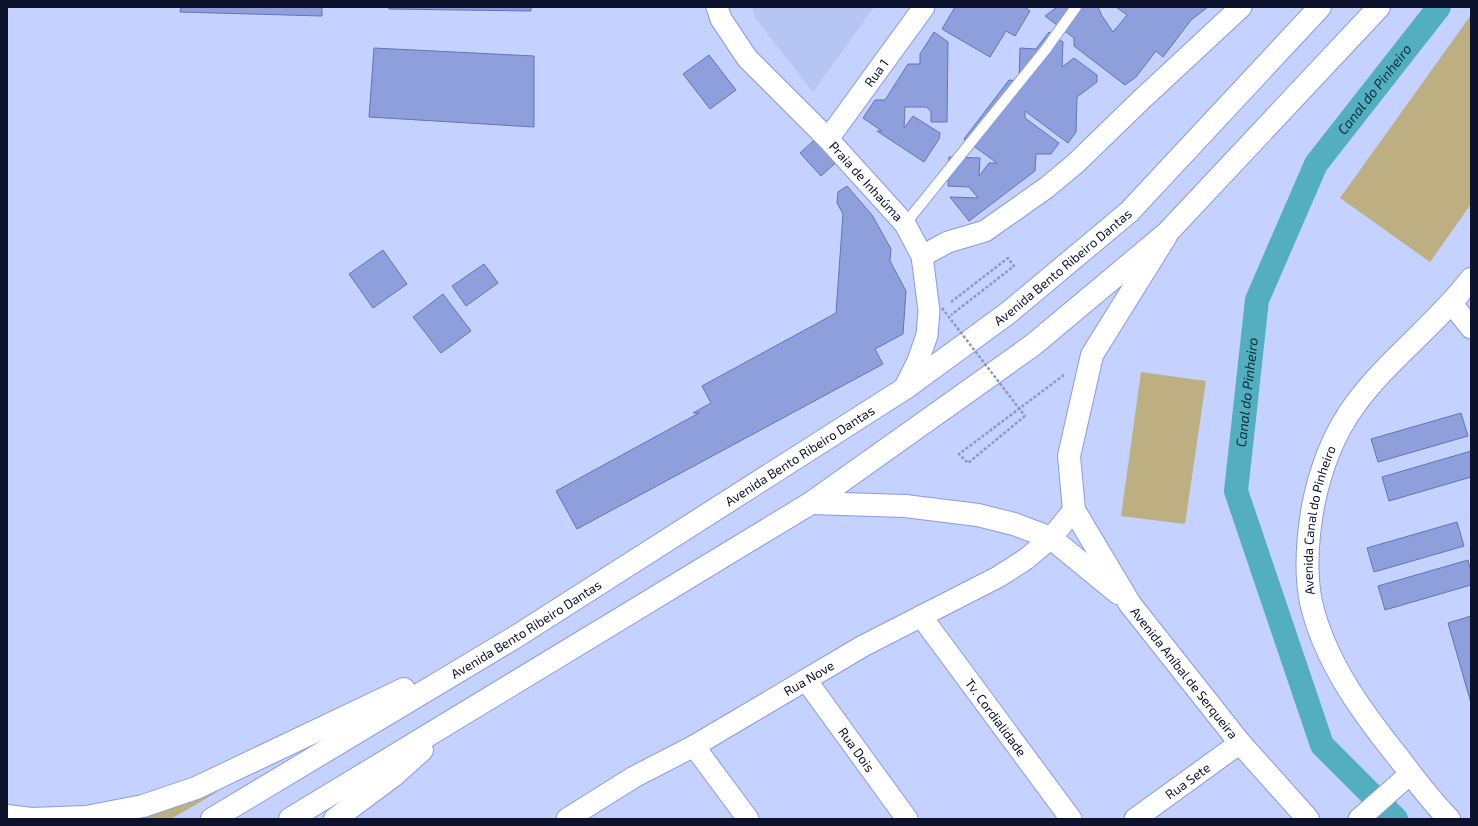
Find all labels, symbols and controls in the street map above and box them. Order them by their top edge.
water label: Canal do Pinheiro [1333,40,1415,138]
street label: Rua 1 [861,56,892,90]
street label: Praia de Inhaúma [826,138,906,224]
street label: Avenida Bento Ribeiro Dantas [991,205,1135,329]
water label: Canal do Pinheiro [1232,336,1261,448]
street label: Avenida Bento Ribeiro Dantas [722,402,877,509]
street label: Avenida Canal do Pinheiro [1300,443,1339,596]
street label: Avenida Bento Ribeiro Dantas [448,576,604,682]
street label: Avenida Aníbal de Serqueira [1127,604,1241,742]
street label: Rua Nove [781,657,837,699]
street label: Tv. Cordialidade [962,675,1030,759]
street label: Rua Dois [835,724,878,775]
street label: Rua Sete [1162,759,1213,803]

